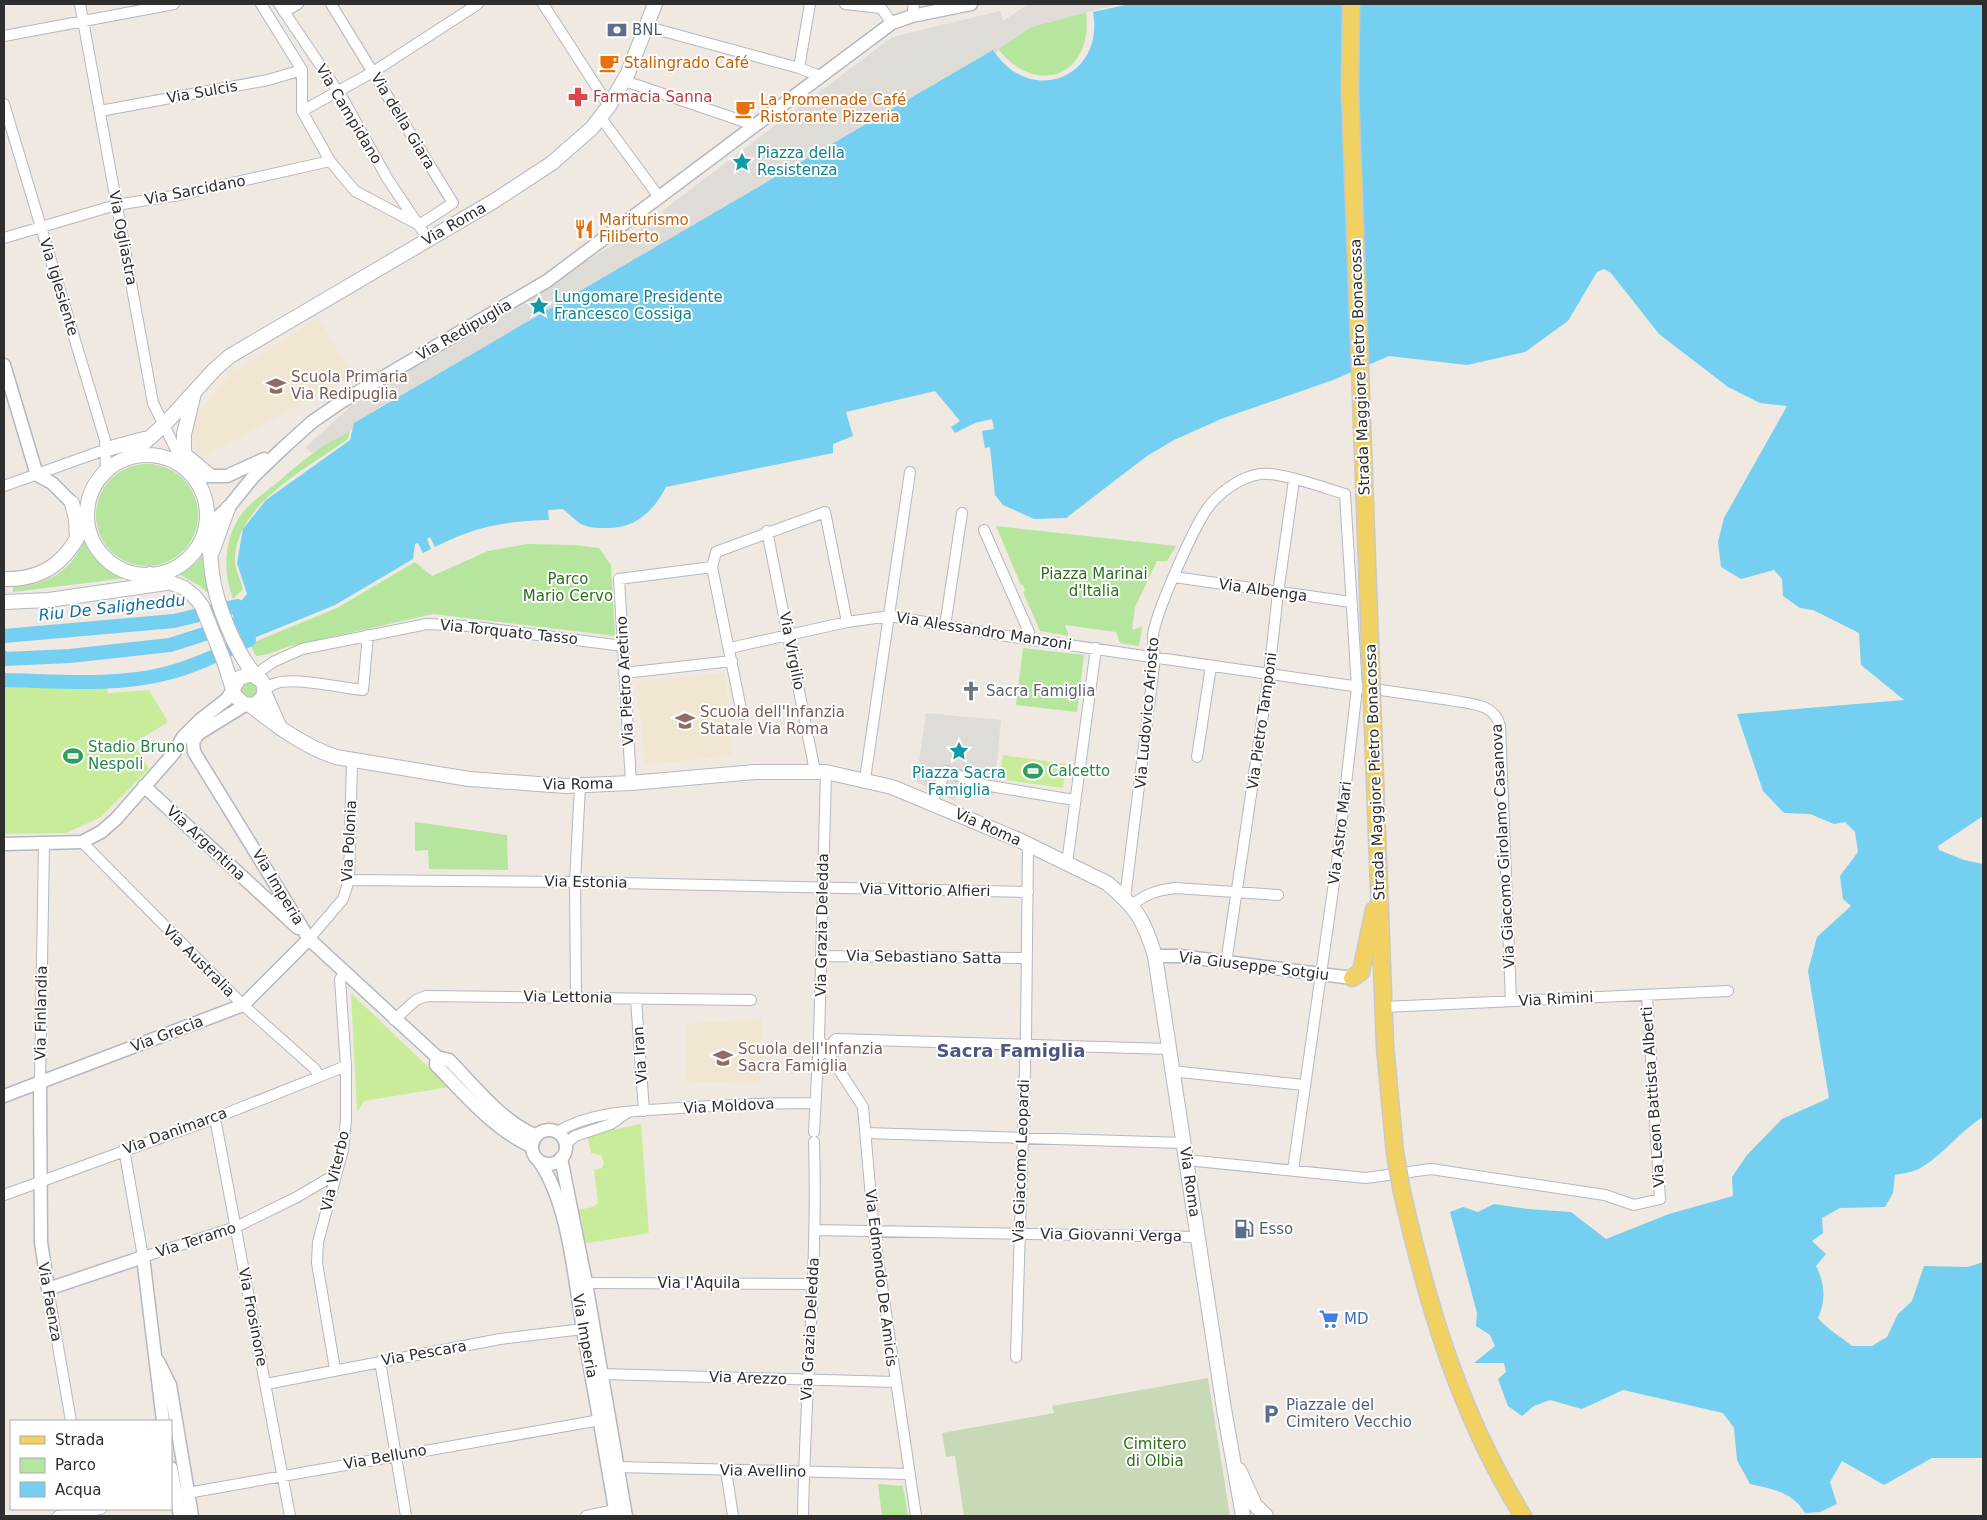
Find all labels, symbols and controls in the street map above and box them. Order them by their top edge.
bank icon: BNL [606,19,628,41]
place label: BNL [632,21,663,39]
cafe icon: Stalingrado Café [598,52,620,74]
place label: Stalingrado Café [624,54,749,72]
street label: Via Campidano [312,61,386,167]
street label: Via della Giara [367,69,439,173]
street label: Via Sulcis [165,77,239,107]
pharmacy icon: Farmacia Sanna [567,86,589,108]
place label: Farmacia Sanna [593,88,712,106]
place label: La Promenade Café Ristorante Pizzeria [760,91,906,126]
cafe icon: La Promenade Café Ristorante Pizzeria [734,98,756,120]
place label: Piazza della Resistenza [757,144,845,179]
place icon: Piazza della Resistenza [731,151,753,173]
street label: Via Sarcidano [143,171,247,209]
street label: Via Ogliastra [105,189,141,287]
street label: Via Roma [419,199,489,249]
place label: Mariturismo Filiberto [599,211,689,246]
restaurant icon: Mariturismo Filiberto [573,218,595,240]
street label: Via Iglesiente [36,236,82,338]
street label: Strada Maggiore Pietro Bonacossa [1347,238,1373,496]
place label: Lungomare Presidente Francesco Cossiga [554,288,723,323]
place icon: Lungomare Presidente Francesco Cossiga [528,295,550,317]
street label: Via Redipuglia [413,296,515,364]
place label: Scuola Primaria Via Redipuglia [291,368,408,403]
school or university icon: Scuola Primaria Via Redipuglia [265,375,287,397]
park label: Piazza Marinai d'Italia [1040,565,1148,600]
park label: Parco Mario Cervo [523,570,613,605]
street label: Via Albenga [1217,575,1309,605]
water label: Riu De Saligheddu [38,590,186,625]
street label: Via Alessandro Manzoni [895,608,1073,654]
street label: Via Virgilio [776,610,808,692]
street label: Via Torquato Tasso [439,616,579,648]
street label: Via Pietro Aretino [613,616,637,746]
street label: Via Ludovico Ariosto [1131,636,1163,790]
street label: Strada Maggiore Pietro Bonacossa [1362,643,1388,901]
street label: Via Pietro Tamponi [1243,651,1281,791]
church icon: Sacra Famiglia [960,680,982,702]
place label: Sacra Famiglia [986,682,1095,700]
place label: Scuola dell'Infanzia Statale Via Roma [700,703,845,738]
school or university icon: Scuola dell'Infanzia Statale Via Roma [674,710,696,732]
street label: Via Giacomo Girolamo Casanova [1488,723,1518,969]
place label: Stadio Bruno Nespoli [88,738,185,773]
place icon: Piazza Sacra Famiglia [948,740,970,762]
sports icon: Stadio Bruno Nespoli [62,745,84,767]
sports icon: Calcetto [1022,760,1044,782]
place label: Calcetto [1048,762,1110,780]
place label: Piazza Sacra Famiglia [912,764,1006,799]
street label: Via Roma [542,774,614,794]
street label: Via Astro Mari [1325,780,1355,886]
street label: Via Polonia [338,800,360,882]
street label: Via Argentina [163,802,249,884]
street label: Via Roma [952,804,1024,850]
street label: Via Imperia [248,846,308,928]
street label: Via Grazia Deledda [812,853,832,997]
street label: Via Estonia [544,872,628,892]
street label: Via Vittorio Alfieri [859,880,991,900]
street label: Via Australia [159,921,239,1001]
street label: Via Sebastiano Satta [846,947,1002,967]
street label: Via Giuseppe Sotgiu [1178,948,1330,984]
street label: Via Finlandia [31,965,51,1061]
street label: Via Lettonia [523,987,613,1007]
street label: Via Rimini [1518,988,1594,1010]
street label: Via Leon Battista Alberti [1638,1006,1668,1188]
street label: Via Grecia [128,1012,206,1056]
street label: Via Iran [629,1026,651,1084]
place label: Scuola dell'Infanzia Sacra Famiglia [738,1040,883,1075]
district label: Sacra Famiglia [937,1040,1085,1061]
school or university icon: Scuola dell'Infanzia Sacra Famiglia [712,1047,734,1069]
street label: Via Giacomo Leopardi [1009,1079,1033,1243]
street label: Via Moldova [683,1095,775,1117]
street label: Via Danimarca [120,1104,230,1158]
street label: Via Viterbo [317,1129,353,1213]
street label: Via Roma [1176,1146,1204,1218]
street label: Via Edmondo De Amicis [861,1188,901,1368]
fuel station icon: Esso [1233,1218,1255,1240]
street label: Via Teramo [154,1219,238,1261]
place label: Esso [1259,1220,1293,1238]
street label: Via Giovanni Verga [1040,1225,1182,1245]
street label: Via Grazia Deledda [797,1257,823,1401]
street label: Via Faenza [34,1261,66,1343]
street label: Via Frosinone [235,1266,271,1368]
street label: Via l'Aquila [658,1274,740,1292]
street label: Via Imperia [569,1292,601,1380]
supermarket icon: MD [1318,1308,1340,1330]
place label: MD [1344,1310,1369,1328]
street label: Via Pescara [380,1337,468,1369]
street label: Via Arezzo [709,1368,787,1388]
place label: Piazzale del Cimitero Vecchio [1286,1396,1412,1431]
parking icon: Piazzale del Cimitero Vecchio [1260,1403,1282,1425]
legend [10,1420,172,1510]
text: Strada [55,1431,104,1449]
park label: Cimitero di Olbia [1123,1435,1187,1470]
street label: Via Belluno [342,1441,428,1473]
text: Parco [55,1456,96,1474]
street label: Via Avellino [719,1461,807,1481]
text: Acqua [55,1481,101,1499]

